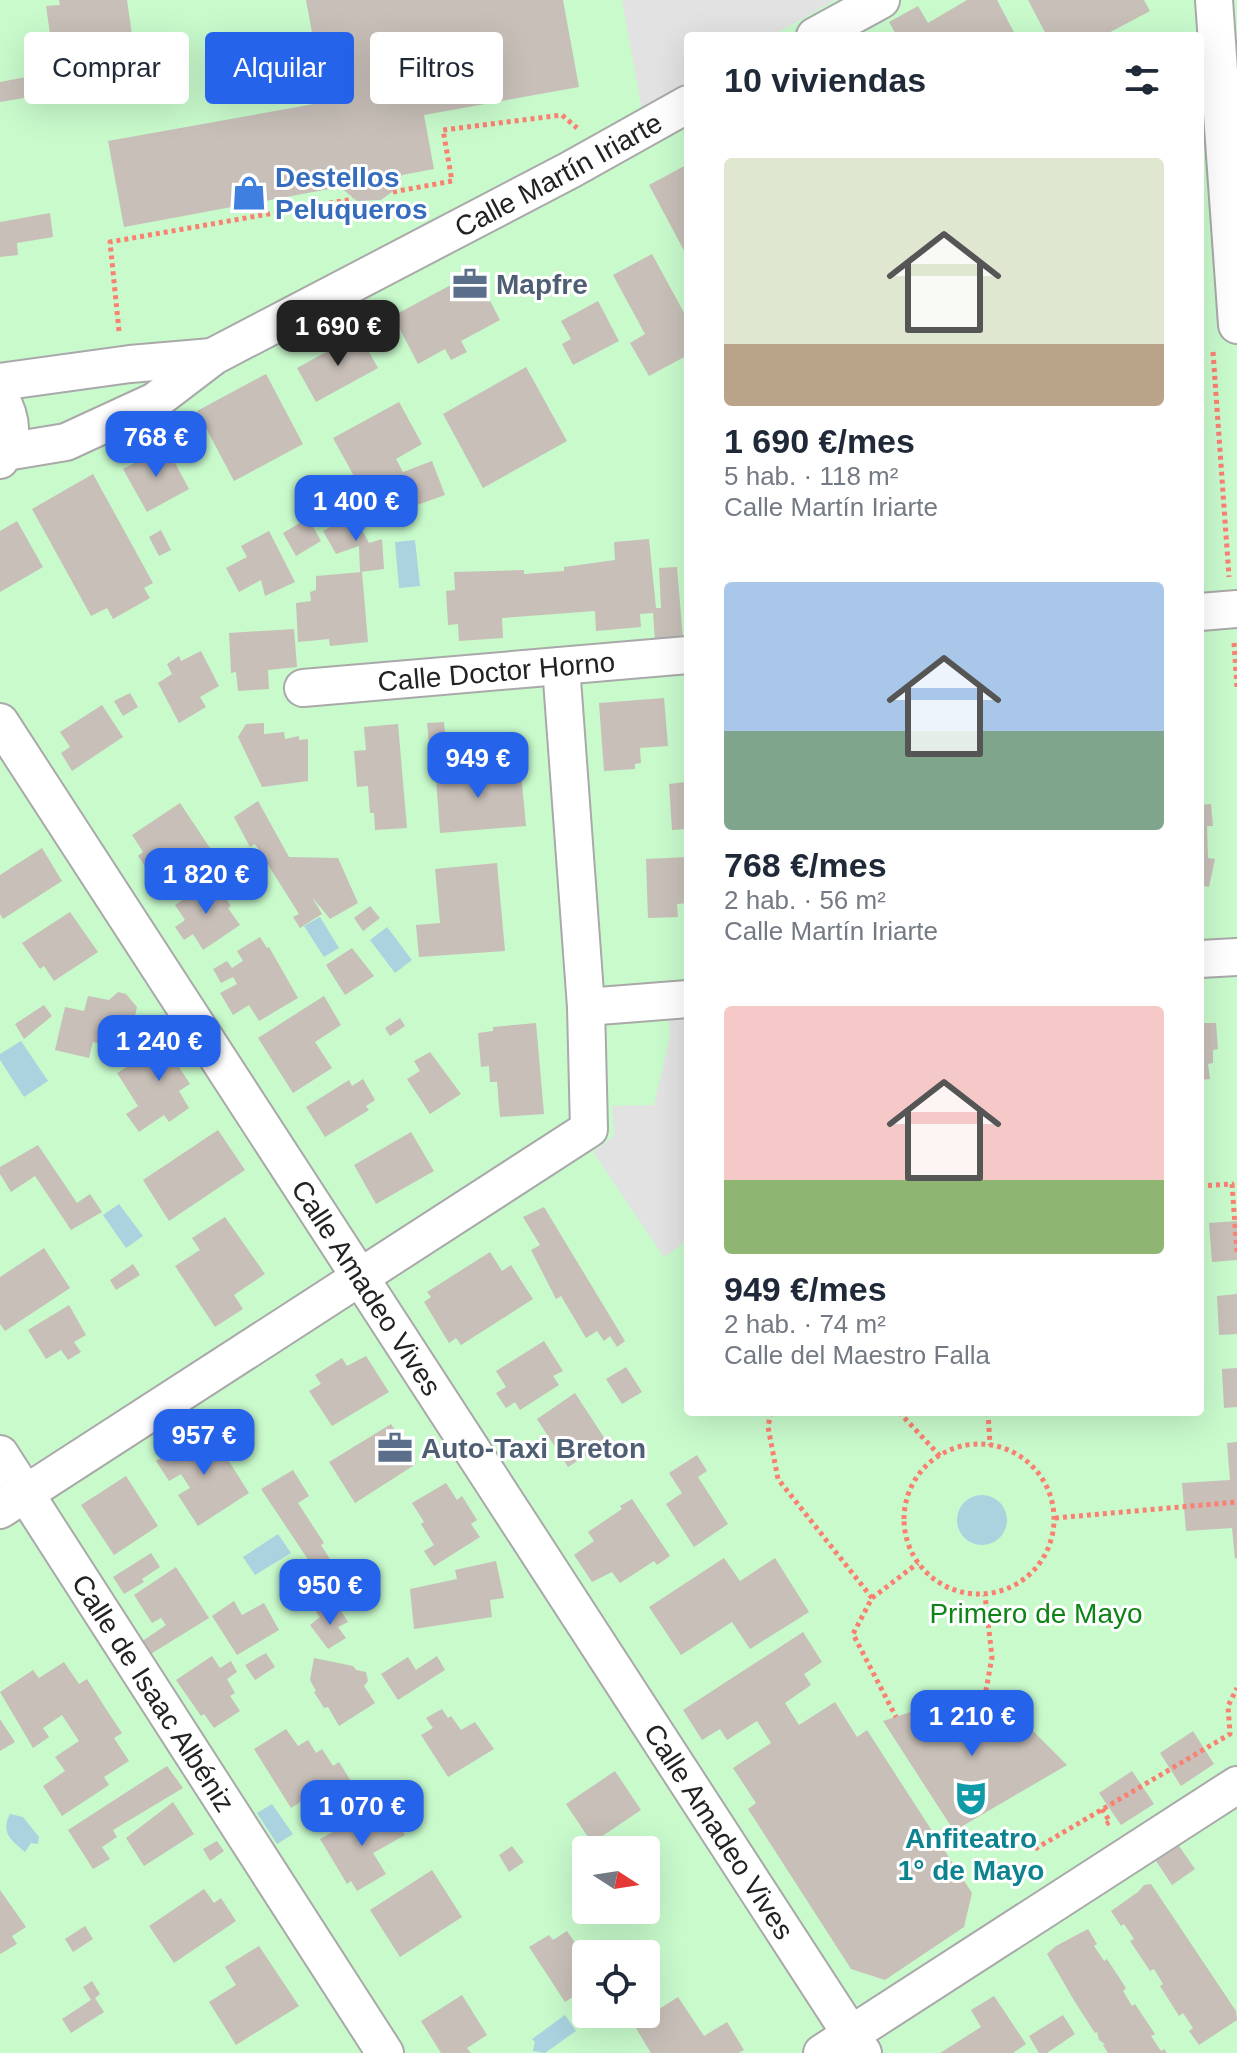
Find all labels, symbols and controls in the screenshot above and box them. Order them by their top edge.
chip: Comprar [24,32,189,104]
chip: Alquilar [205,32,354,104]
chip: Filtros [370,32,503,104]
icon: filters [1120,58,1164,102]
text: 10 viviendas [724,61,926,99]
street label: Calle Martín Iriarte [449,106,667,243]
place label: Destellos Peluqueros [275,162,427,225]
shop icon: Destellos Peluqueros [230,174,268,212]
icon: home [872,210,1016,354]
office icon: Mapfre [451,265,489,303]
place label: Mapfre [496,269,588,300]
pin: 1 690 € [264,300,412,368]
text: 1 690 € [295,311,381,341]
pin: 768 € [100,411,212,479]
text: 768 € [123,422,189,452]
text: 1 690 €/mes [724,422,915,460]
text: 5 hab. · 118 m² [724,461,898,491]
pin: 1 400 € [282,475,430,543]
text: 1 400 € [313,486,399,516]
text: Calle Martín Iriarte [724,492,938,522]
icon: home [872,634,1016,778]
street label: Calle Doctor Horno [376,646,616,697]
pin: 949 € [422,732,534,800]
text: 949 € [445,743,511,773]
text: 768 €/mes [724,846,887,884]
pin: 1 820 € [132,848,280,916]
text: 1 820 € [163,859,249,889]
text: 2 hab. · 56 m² [724,885,886,915]
text: Calle Martín Iriarte [724,916,938,946]
pin: 1 240 € [85,1015,233,1083]
text: 1 240 € [116,1026,202,1056]
icon: home [872,1058,1016,1202]
street label: Calle Amadeo Vives [286,1174,448,1401]
text: 949 €/mes [724,1270,887,1308]
text: 2 hab. · 74 m² [724,1309,886,1339]
text: Calle del Maestro Falla [724,1340,990,1370]
pin: 957 € [148,1409,260,1477]
text: 957 € [171,1420,237,1450]
office icon: Auto-Taxi Breton [376,1429,414,1467]
place label: Auto-Taxi Breton [421,1433,646,1464]
pin: 950 € [274,1559,386,1627]
street label: Calle de Isaac Albéniz [66,1569,241,1817]
text: 950 € [297,1570,363,1600]
park label: Primero de Mayo [929,1598,1143,1629]
pin: 1 210 € [898,1690,1046,1758]
text: 1 210 € [929,1701,1015,1731]
street label: Calle Amadeo Vives [638,1718,800,1945]
theatre icon: Anfiteatro 1° de Mayo [952,1779,990,1817]
pin: 1 070 € [288,1780,436,1848]
text: 1 070 € [319,1791,405,1821]
place label: Anfiteatro 1° de Mayo [898,1823,1044,1886]
north arrow [572,1836,660,1924]
map controls [572,1836,660,2028]
button: locate [572,1940,660,2028]

